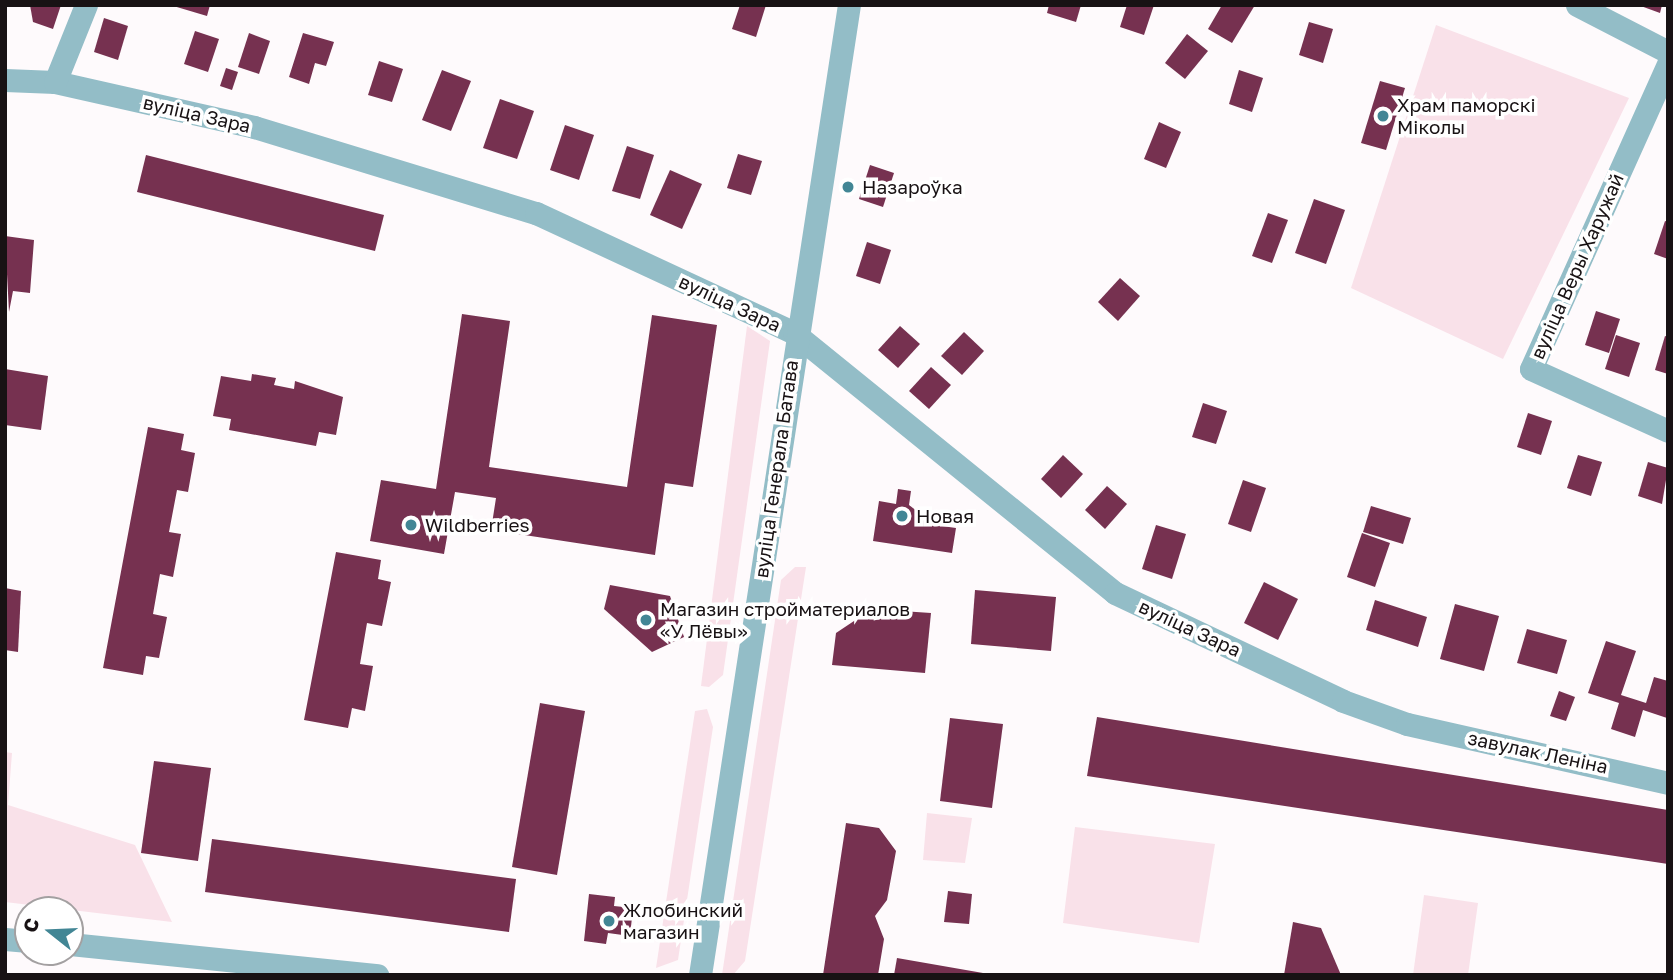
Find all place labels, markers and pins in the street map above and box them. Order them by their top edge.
place label: Храм паморскі Міколы [1397,94,1536,138]
marker: Храм паморскі Міколы [1375,108,1391,124]
place label: Назароўка [862,176,963,198]
marker: Назароўка [840,179,856,195]
place label: Новая [916,505,974,527]
marker: Новая [894,508,910,524]
place label: Wildberries [425,514,530,536]
marker: Wildberries [403,517,419,533]
place label: Магазин стройматериалов «У Лёвы» [660,598,910,642]
marker: Магазин стройматериалов «У Лёвы» [638,612,654,628]
place label: Жлобинский магазин [623,899,743,943]
marker: Жлобинский магазин [601,913,617,929]

